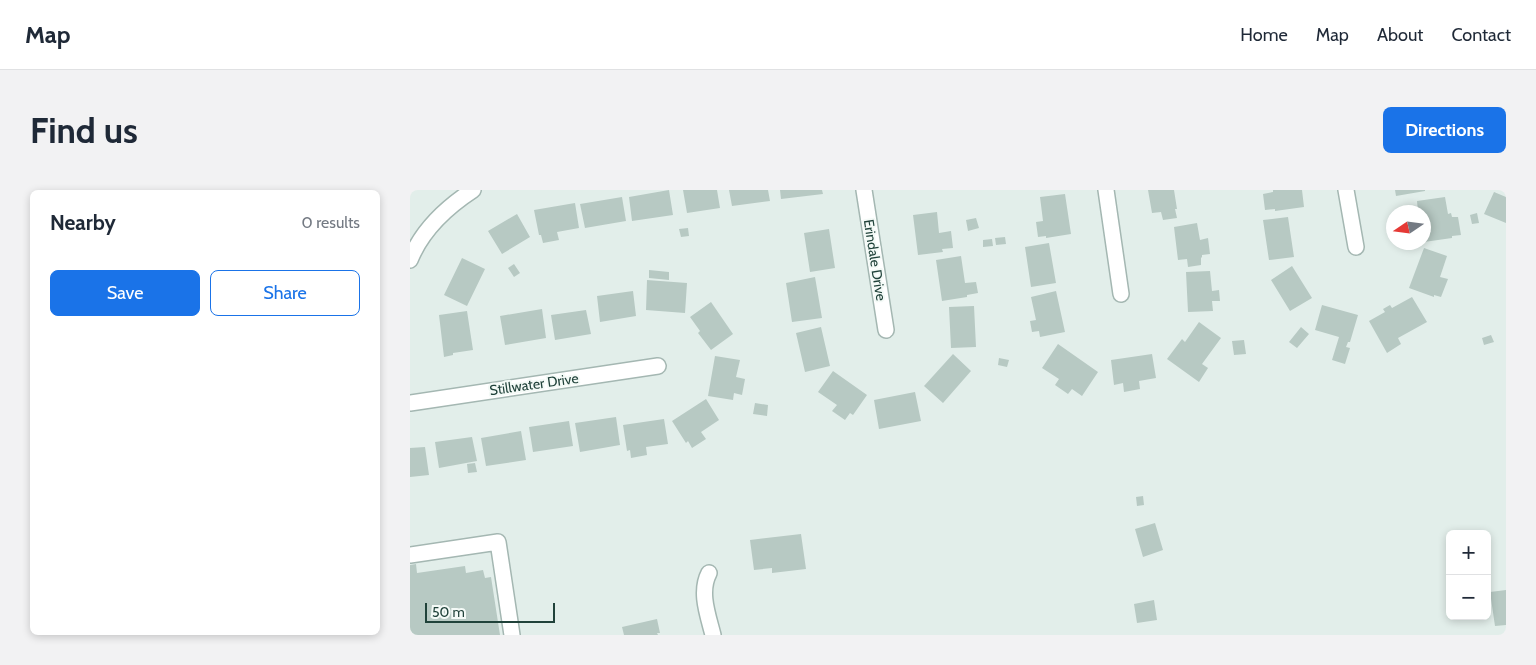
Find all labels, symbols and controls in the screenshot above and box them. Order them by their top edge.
text: Map [25,20,71,49]
text: Home [1240,24,1288,46]
text: Map [1316,24,1349,46]
text: About [1377,24,1423,46]
text: Contact [1451,24,1511,46]
button: Directions [1383,107,1506,153]
text: Find us [30,109,138,152]
north arrow [1386,205,1431,250]
text: Nearby [50,210,116,235]
text: 0 results [301,213,360,232]
street label: Erindale Drive [860,218,890,302]
button: Save [50,270,200,316]
button: Share [210,270,360,316]
street label: Stillwater Drive [488,369,580,399]
map controls [1446,530,1491,620]
button: + [1446,530,1491,575]
button: − [1446,575,1491,620]
scale bar [425,600,555,623]
text: 50 m [432,603,465,621]

